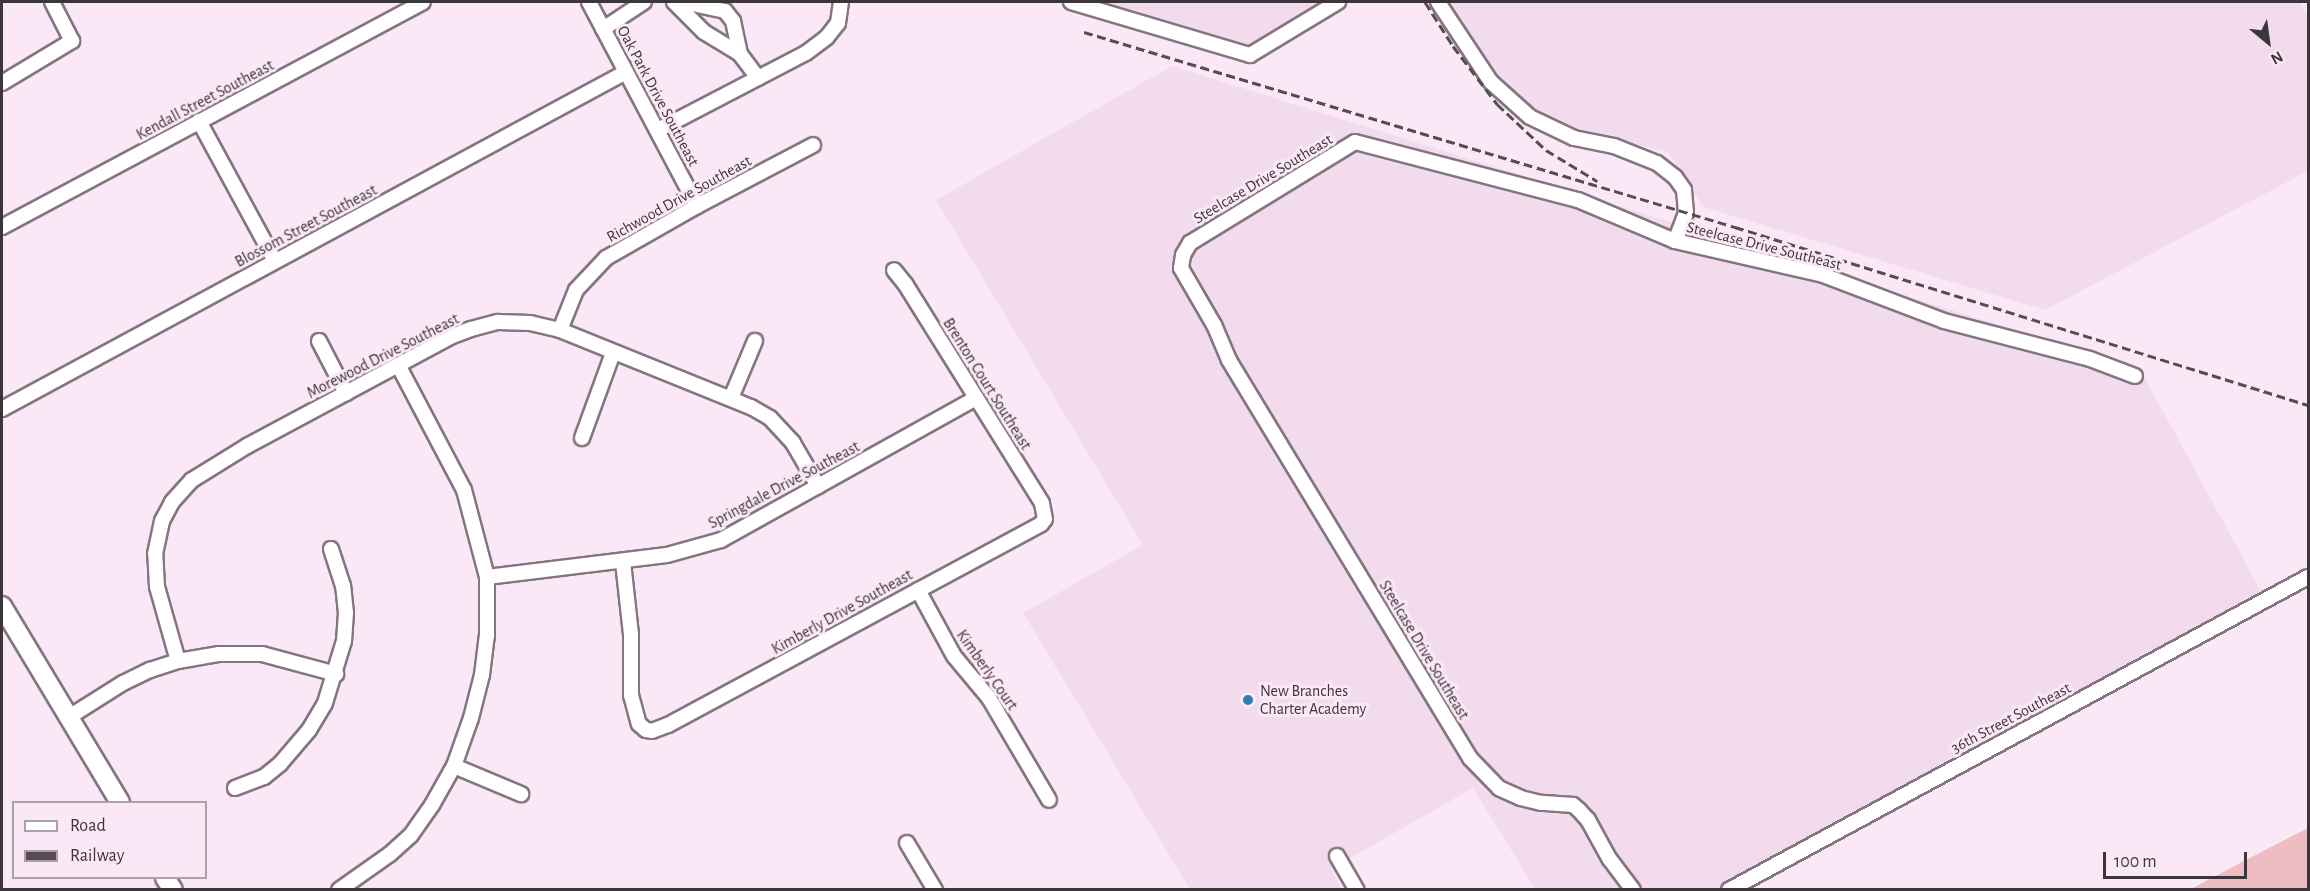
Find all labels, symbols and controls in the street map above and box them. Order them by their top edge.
north arrow [2238,12,2298,72]
street label: Oak Park Drive Southeast [613,23,703,169]
text: N [2268,48,2285,67]
street label: Kendall Street Southeast [133,56,277,144]
street label: Steelcase Drive Southeast [1190,130,1336,228]
street label: Richwood Drive Southeast [603,151,755,247]
street label: Blossom Street Southeast [232,180,380,272]
street label: Steelcase Drive Southeast [1685,217,1843,275]
street label: Morewood Drive Southeast [304,309,462,403]
street label: Brenton Court Southeast [939,314,1035,454]
street label: Springdale Drive Southeast [705,437,863,533]
street label: Kimberly Drive Southeast [768,565,916,659]
street label: Steelcase Drive Southeast [1375,577,1473,723]
street label: Kimberly Court [952,626,1022,714]
street label: 36th Street Southeast [1948,678,2074,758]
place label: New Branches Charter Academy [1260,681,1366,719]
marker: New Branches Charter Academy [1241,693,1255,707]
legend [12,801,207,879]
text: Road [70,817,106,835]
scale bar [2106,840,2250,878]
text: Railway [70,847,124,865]
text: 100 m [2114,853,2157,871]

